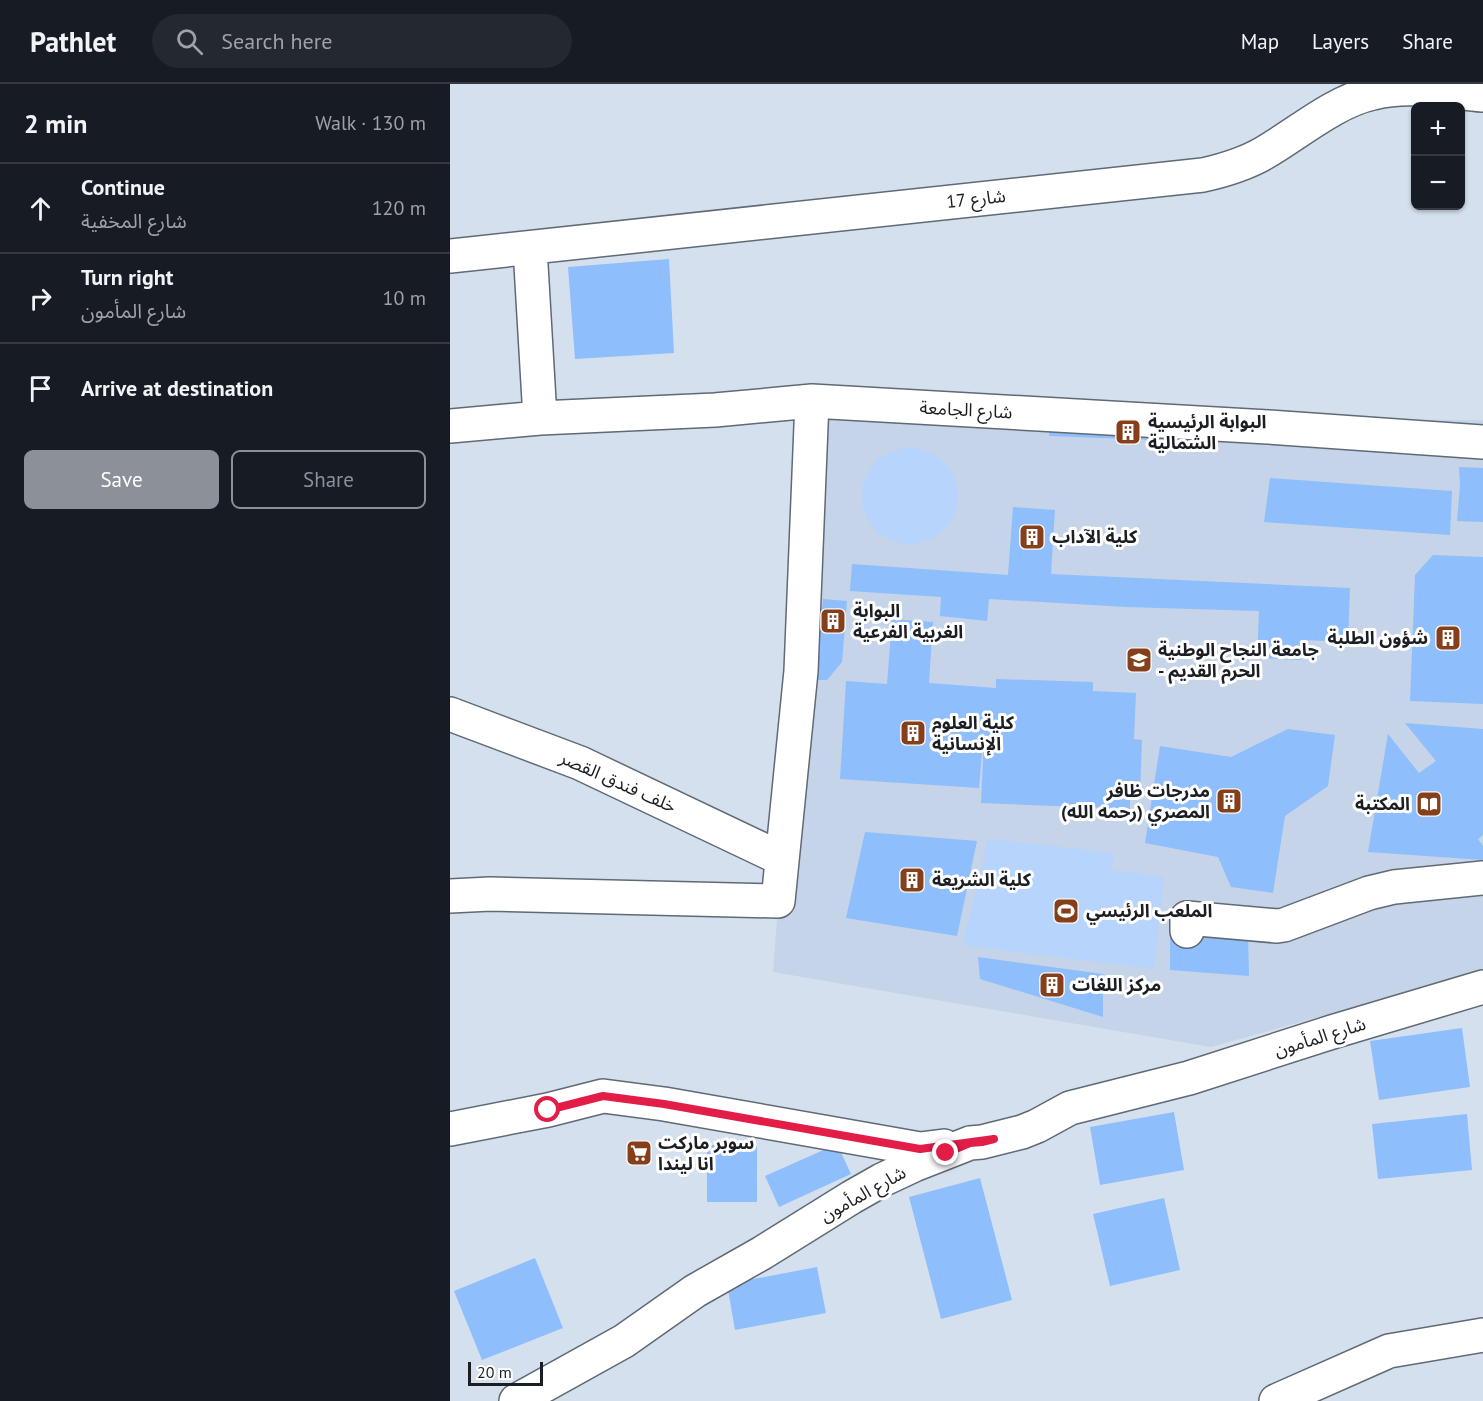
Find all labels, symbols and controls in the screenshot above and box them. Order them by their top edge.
search box [152,14,572,68]
text: Pathlet [30,23,116,60]
icon: search [173,25,206,58]
text: Search here [221,27,332,55]
text: Map [1241,28,1279,55]
text: Layers [1312,28,1369,55]
text: Share [1402,28,1453,55]
map controls [1411,102,1465,210]
button: + [1411,102,1465,156]
text: 2 min [24,107,87,140]
text: Walk · 130 m [315,110,426,136]
button: − [1411,156,1465,210]
text: Continue [81,173,165,201]
street label: شارع 17 [945,184,1007,216]
icon: ahead [24,192,57,225]
text: 120 m [372,195,426,221]
text: شارع المخفية [81,208,187,234]
text: Turn right [81,263,173,291]
icon: right [24,282,57,315]
text: 10 m [383,285,426,311]
text: شارع المأمون [81,298,186,324]
icon: arrive [24,372,57,405]
text: Arrive at destination [81,374,273,402]
street label: شارع الجامعة [919,396,1013,426]
place label: البوابة الرئيسية الشمالية [1148,410,1266,454]
building icon: البوابة الرئيسية الشمالية [1113,417,1143,447]
button: Save [24,450,219,509]
button: Share [231,450,426,509]
building icon: كلية الآداب [1017,522,1047,552]
place label: كلية الآداب [1052,525,1138,548]
place label: البوابة الغربية الفرعية [853,599,963,643]
building icon: البوابة الغربية الفرعية [818,606,848,636]
building icon: شؤون الطلبة [1433,623,1463,653]
place label: شؤون الطلبة [1328,626,1428,649]
place label: جامعة النجاح الوطنية - الحرم القديم [1158,638,1319,684]
school or university icon: جامعة النجاح الوطنية - الحرم القديم [1124,645,1154,675]
place label: كلية العلوم الإنسانية [932,711,1015,756]
building icon: كلية العلوم الإنسانية [898,718,928,748]
street label: خلف فندق القصر [555,745,680,818]
place label: مدرجات ظافر المصري (رحمه الله) [1061,779,1210,826]
building icon: مدرجات ظافر المصري (رحمه الله) [1214,786,1244,816]
library icon: المكتبة [1414,789,1444,819]
place label: المكتبة [1355,792,1410,815]
building icon: كلية الشريعة [897,865,927,895]
place label: كلية الشريعة [932,868,1032,891]
sports icon: الملعب الرئيسي [1051,896,1081,926]
place label: الملعب الرئيسي [1086,899,1212,925]
building icon: مركز اللغات [1037,970,1067,1000]
place label: مركز اللغات [1072,973,1161,996]
street label: شارع المأمون [1271,1012,1369,1064]
route start [534,1096,560,1122]
place label: سوبر ماركت انا ليندا [658,1131,754,1175]
supermarket icon: سوبر ماركت انا ليندا [624,1138,654,1168]
route end [932,1139,958,1165]
street label: شارع المأمون [816,1161,911,1229]
scale bar [468,1359,543,1386]
text: 20 m [477,1362,512,1382]

